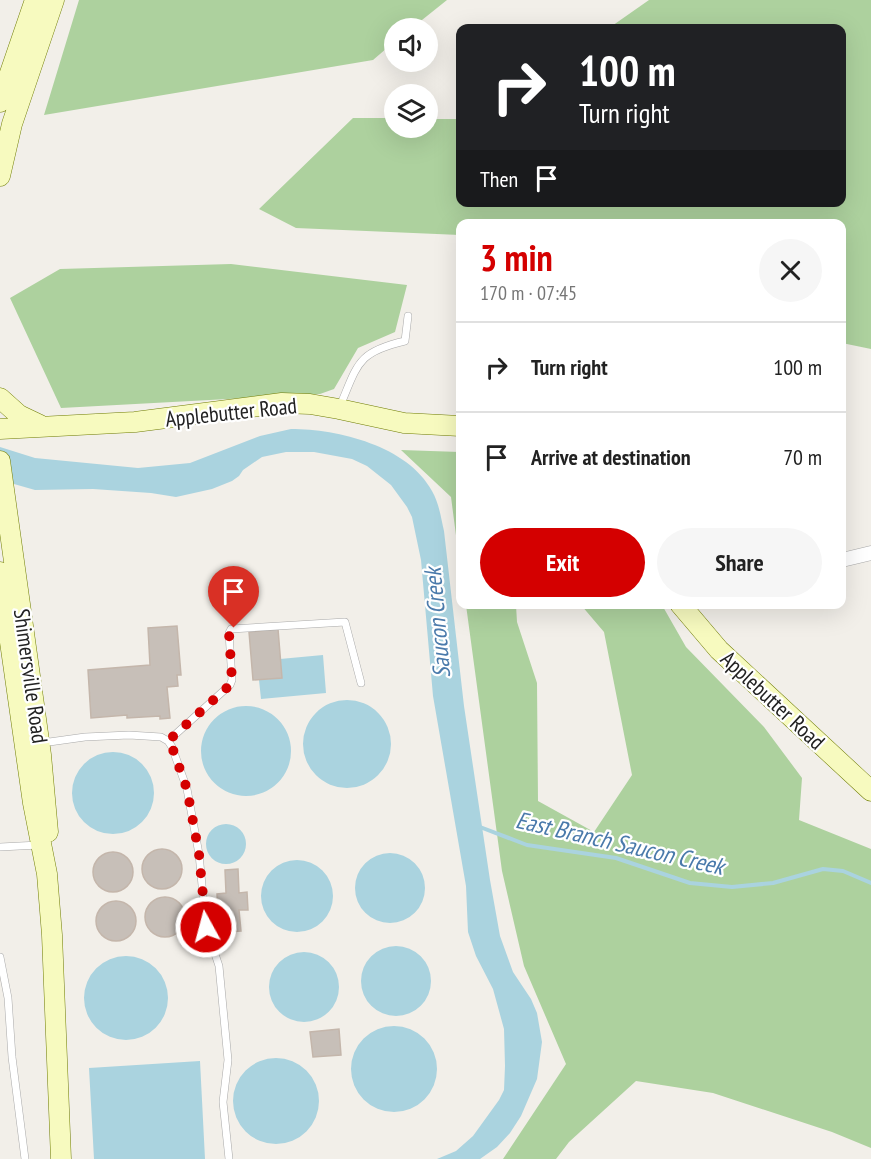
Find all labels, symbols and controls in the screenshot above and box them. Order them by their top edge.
map controls [384,18,438,138]
button: sound [384,18,438,72]
text: 100 m [579,43,676,98]
icon: right [480,48,558,126]
button: layers [384,84,438,138]
text: Turn right [579,96,670,130]
icon: arrive [530,162,563,195]
text: Then [480,165,518,193]
text: 3 min [480,234,553,281]
button: close [759,239,822,302]
text: 170 m · 07:45 [480,280,577,306]
icon: right [480,351,513,384]
text: Turn right [531,353,608,381]
text: 100 m [773,353,822,381]
street label: Applebutter Road [164,391,298,433]
icon: arrive [480,441,513,474]
text: Arrive at destination [531,443,691,471]
text: 70 m [783,443,822,471]
button: Exit [480,528,645,597]
button: Share [657,528,822,597]
water label: Saucon Creek [417,564,457,679]
pin [208,566,259,628]
icon: arrive [217,575,250,608]
street label: Shimersville Road [8,607,54,745]
street label: Applebutter Road [715,645,831,755]
water label: East Branch Saucon Creek [513,804,730,883]
position arrow [174,895,238,959]

